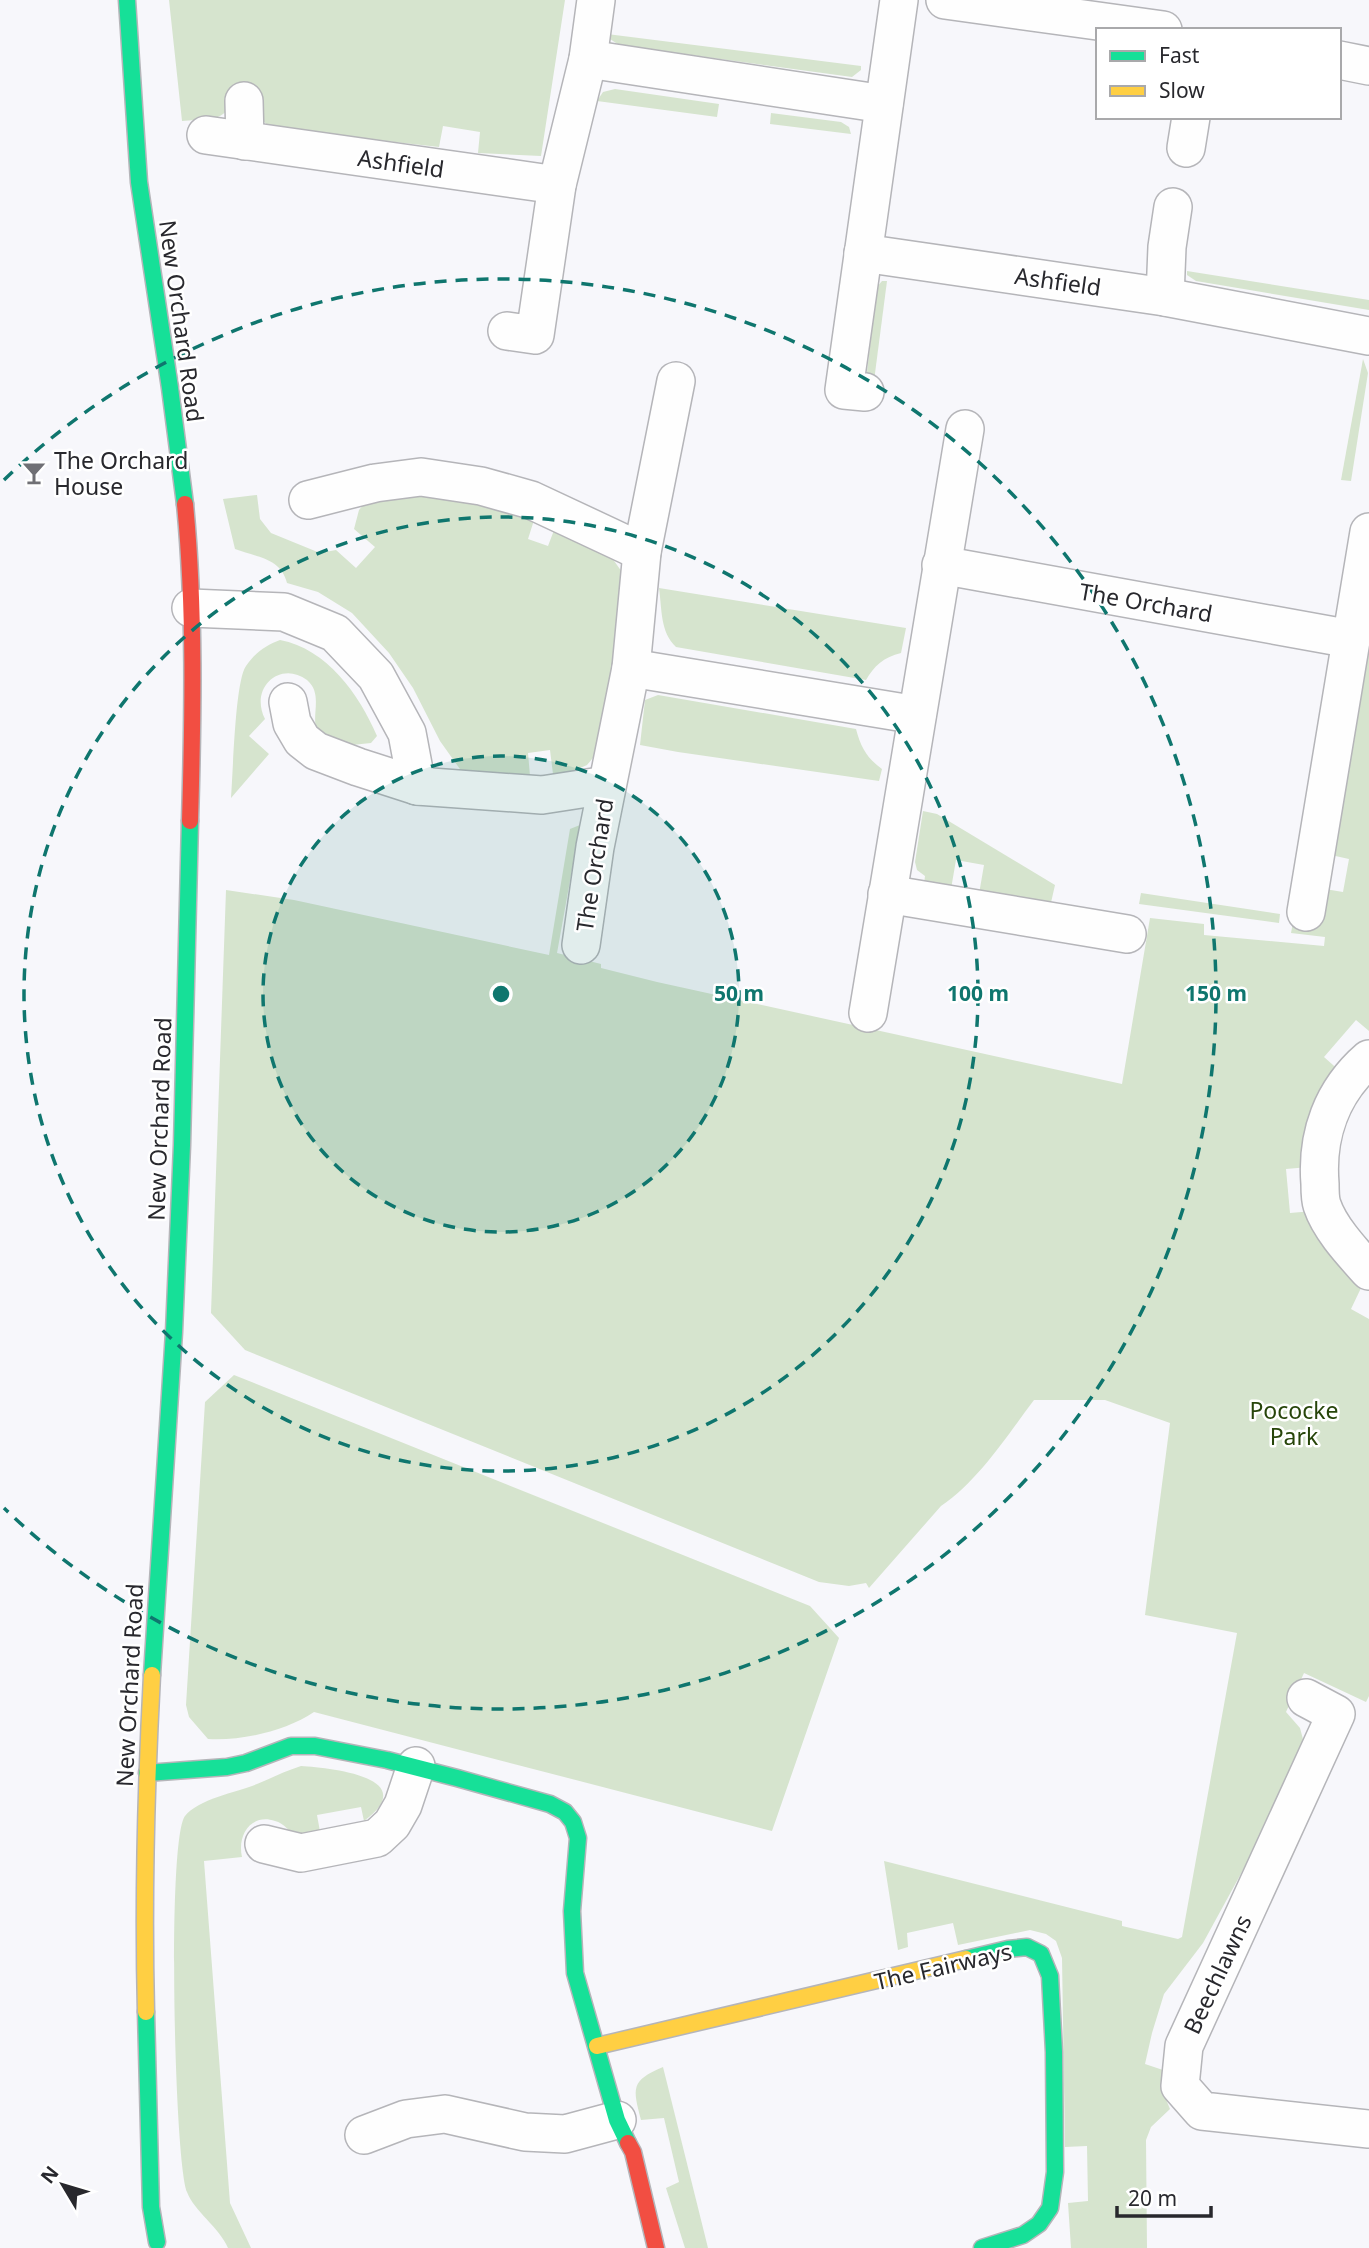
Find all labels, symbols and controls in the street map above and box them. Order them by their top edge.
legend [1096,28,1341,119]
text: Fast [1159,41,1200,69]
text: Slow [1159,76,1205,104]
street label: Ashfield [356,141,446,185]
street label: New Orchard Road [152,218,212,424]
street label: Ashfield [1013,259,1103,303]
place label: The Orchard House [54,444,188,502]
bar icon: The Orchard House [20,459,48,487]
street label: The Orchard [1077,575,1215,629]
street label: The Orchard [568,796,620,934]
text: 50 m [714,979,764,1007]
text: 100 m [947,979,1009,1007]
text: 150 m [1185,979,1247,1007]
centre of rings [489,982,513,1006]
street label: New Orchard Road [139,1017,179,1221]
park label: Pococke Park [1249,1394,1339,1452]
street label: New Orchard Road [108,1582,150,1788]
street label: Beechlawns [1175,1909,1259,2039]
street label: The Fairways [871,1935,1015,1997]
north arrow [28,2150,98,2220]
text: N [35,2160,65,2189]
scale bar [1117,2174,1212,2218]
text: 20 m [1128,2184,1177,2212]

